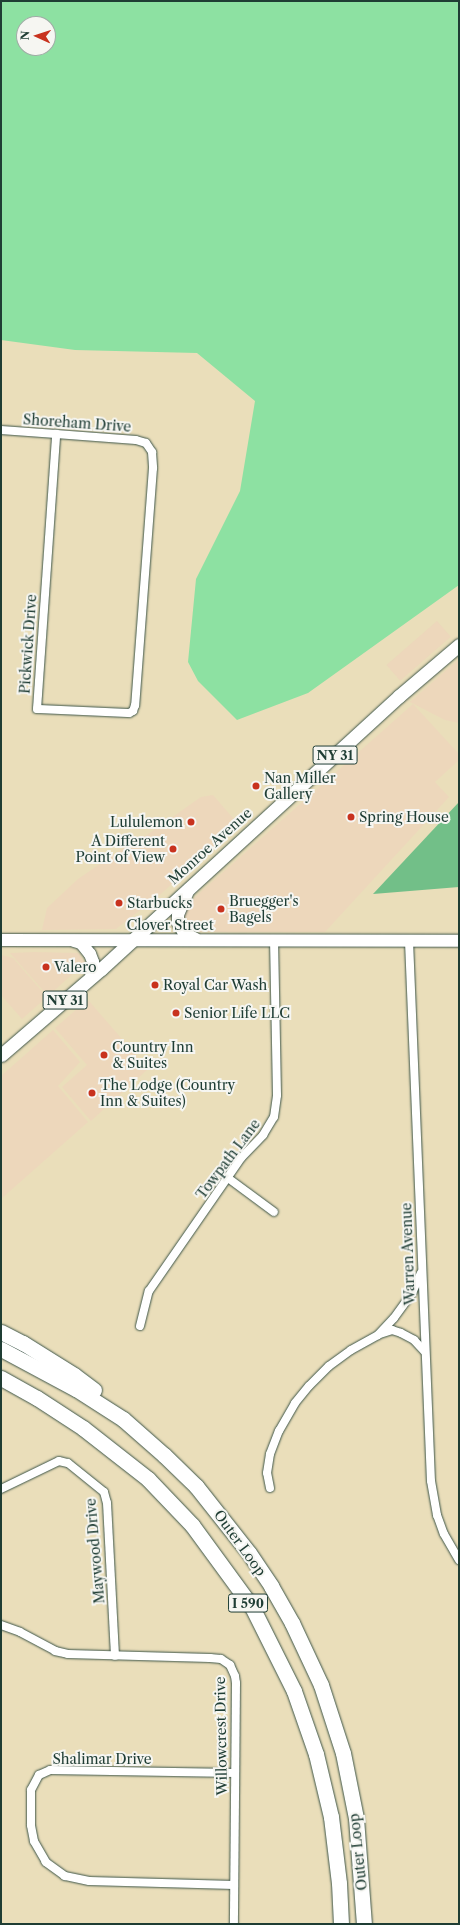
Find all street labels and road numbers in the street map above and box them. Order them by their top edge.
street label: Shoreham Drive [22,411,132,435]
street label: Pickwick Drive [16,594,40,694]
road number: NY 31 [312,744,358,766]
street label: Monroe Avenue [165,804,255,888]
street label: Clover Street [126,917,214,933]
road number: NY 31 [42,989,88,1011]
street label: Towpath Lane [193,1116,263,1202]
street label: Warren Avenue [398,1202,418,1306]
street label: Maywood Drive [82,1498,108,1604]
street label: Outer Loop [210,1507,270,1579]
road number: I 590 [228,1592,268,1614]
street label: Willowcrest Drive [212,1676,230,1796]
street label: Shalimar Drive [52,1751,152,1767]
street label: Outer Loop [346,1813,370,1891]

